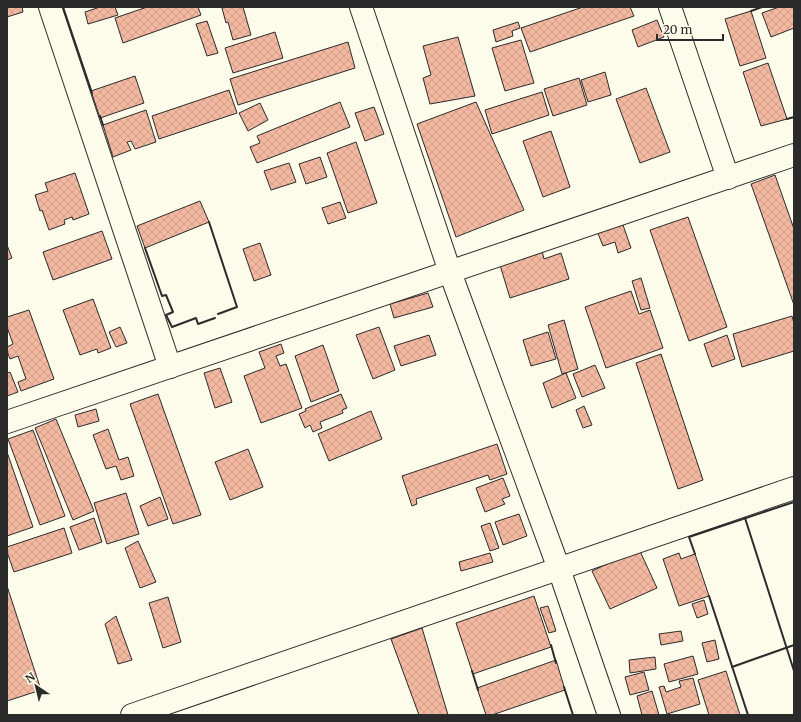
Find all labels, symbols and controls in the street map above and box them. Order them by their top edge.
scale bar [657,16,723,42]
text: 20 m [663,22,692,37]
north arrow [16,666,56,706]
text: N [23,669,38,686]

